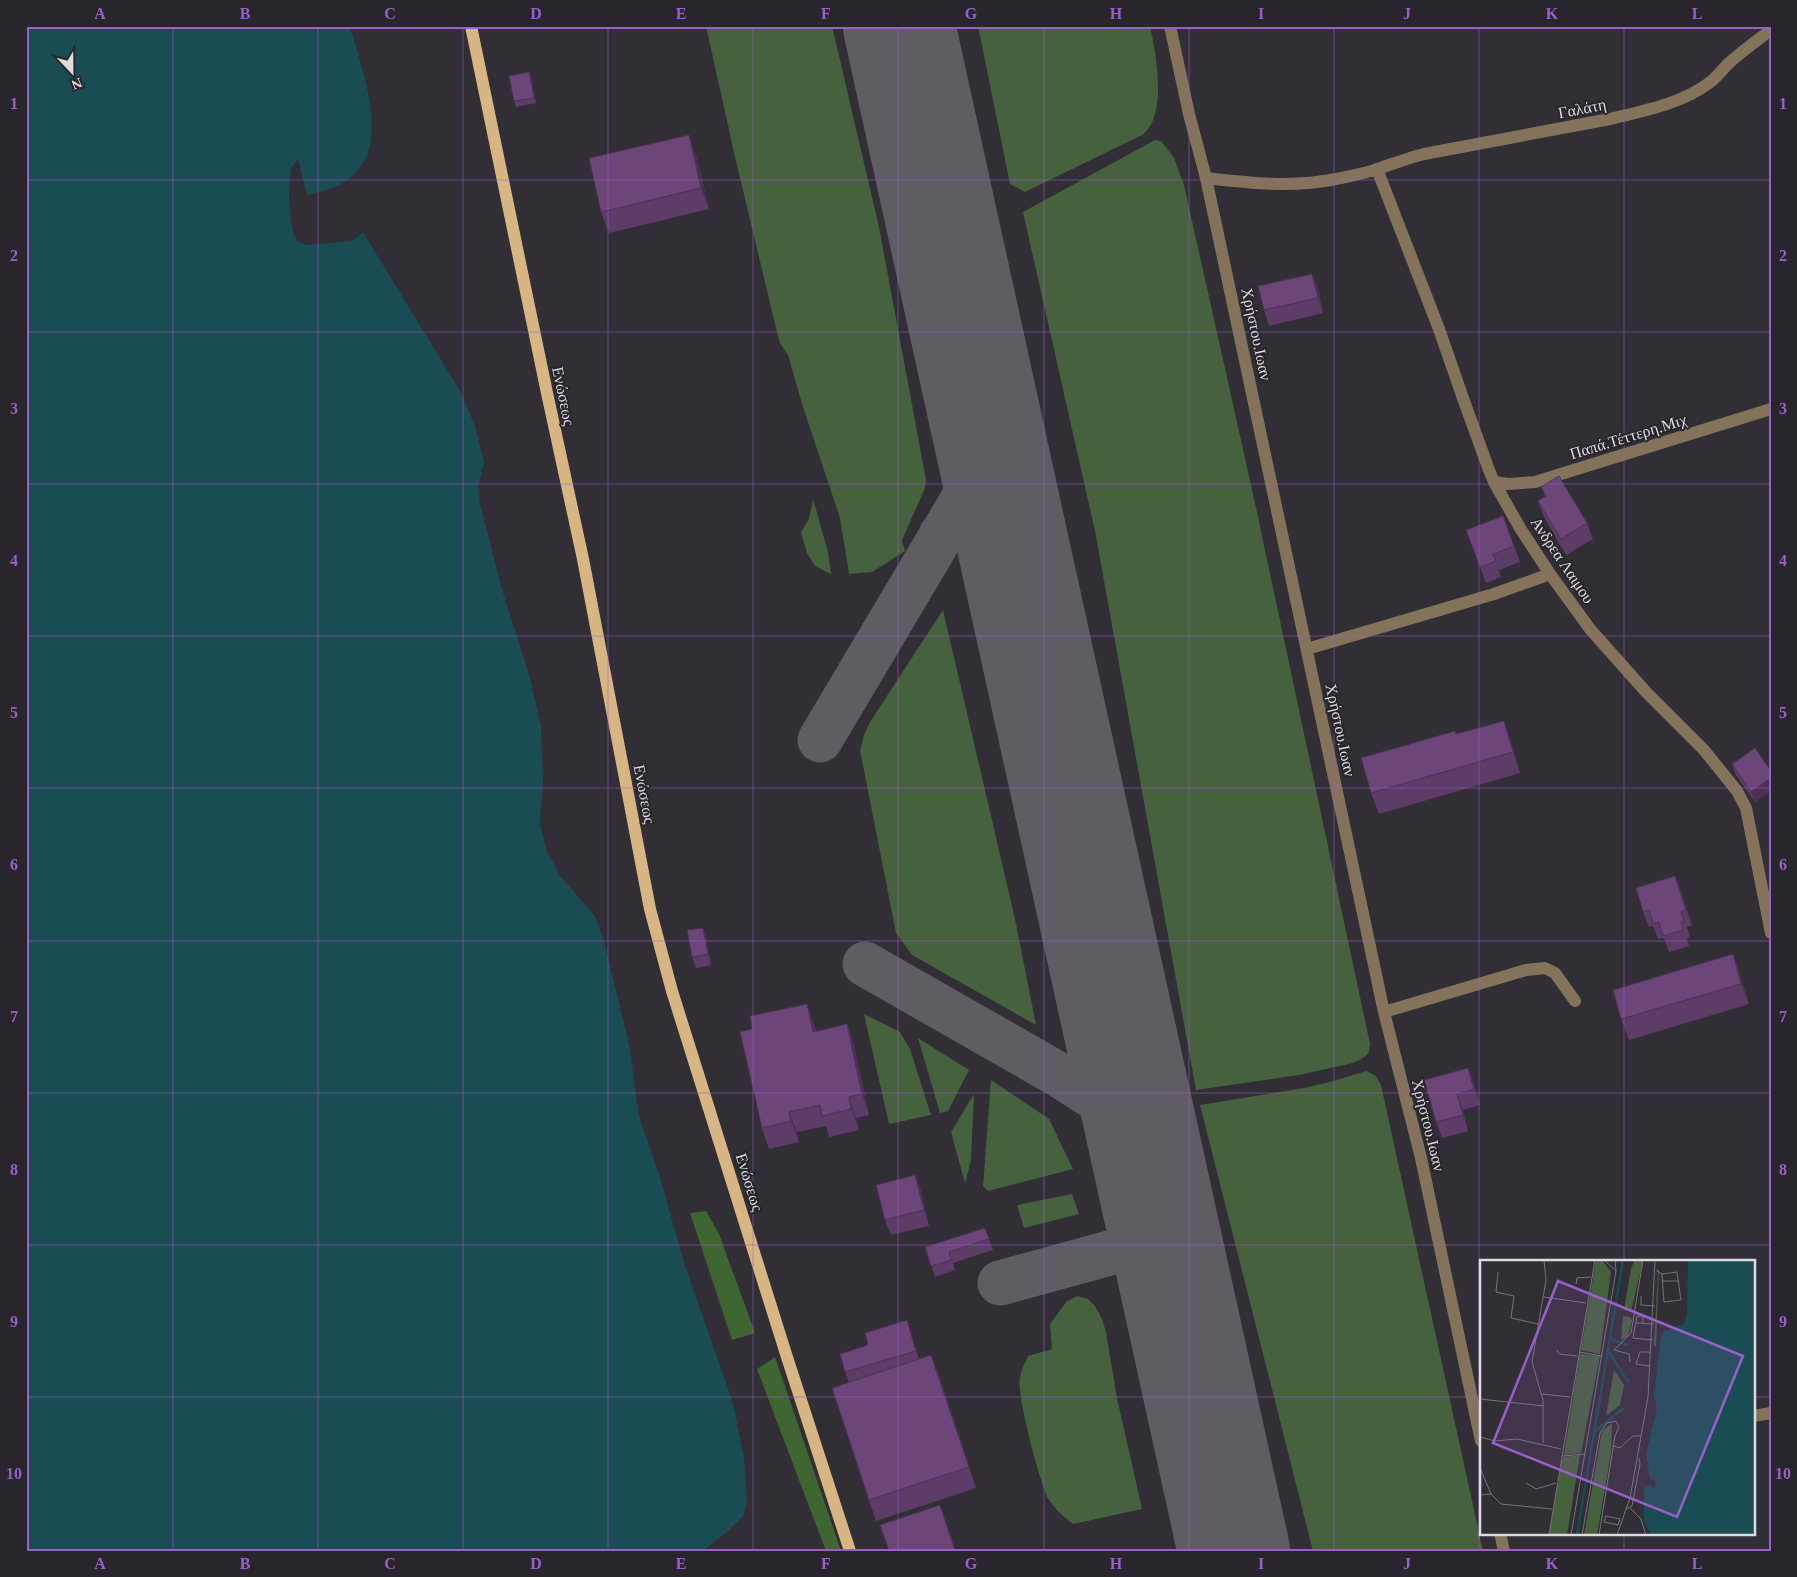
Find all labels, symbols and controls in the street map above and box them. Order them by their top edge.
text: A [94,5,106,22]
text: B [240,5,251,22]
text: C [384,5,396,22]
text: D [530,5,542,22]
text: E [676,5,686,22]
text: F [821,5,831,22]
text: G [965,5,978,22]
text: H [1110,5,1123,22]
text: I [1258,5,1264,22]
text: J [1403,5,1411,22]
text: K [1546,5,1559,22]
text: L [1692,5,1702,22]
north arrow [48,48,98,98]
text: N [69,75,84,92]
text: 1 [10,95,18,112]
text: 1 [1779,95,1787,112]
street label: Γαλάτη [1557,96,1608,122]
text: 2 [10,247,18,264]
text: 2 [1779,247,1787,264]
street label: Χρήστου.Ιωαν [1237,286,1275,382]
street label: Ενώσεως [549,365,578,428]
text: 3 [10,400,18,417]
text: 3 [1779,400,1787,417]
street label: Παπά.Τέττερη.Μιχ [1568,410,1690,463]
street label: Ανδρεα Λαιμου [1527,514,1598,607]
text: 4 [10,552,18,569]
text: 4 [1779,552,1787,569]
street label: Χρήστου.Ιωαν [1321,682,1359,778]
text: 5 [10,704,18,721]
text: 5 [1779,704,1787,721]
street label: Ενώσεως [630,763,659,826]
text: 6 [10,856,18,873]
text: 6 [1779,856,1787,873]
text: 7 [10,1008,18,1025]
text: 7 [1779,1008,1787,1025]
street label: Χρήστου.Ιωαν [1408,1077,1448,1173]
street label: Ενώσεως [733,1151,767,1214]
text: 8 [10,1161,18,1178]
text: 8 [1779,1161,1787,1178]
inset map [1480,1260,1754,1534]
text: 9 [10,1313,18,1330]
text: 9 [1779,1313,1787,1330]
text: 10 [6,1465,22,1482]
text: 10 [1775,1465,1791,1482]
text: A [94,1555,106,1572]
text: B [240,1555,251,1572]
text: C [384,1555,396,1572]
text: D [530,1555,542,1572]
text: E [676,1555,686,1572]
text: F [821,1555,831,1572]
text: G [965,1555,978,1572]
text: H [1110,1555,1123,1572]
text: I [1258,1555,1264,1572]
text: J [1403,1555,1411,1572]
text: K [1546,1555,1559,1572]
text: L [1692,1555,1702,1572]

